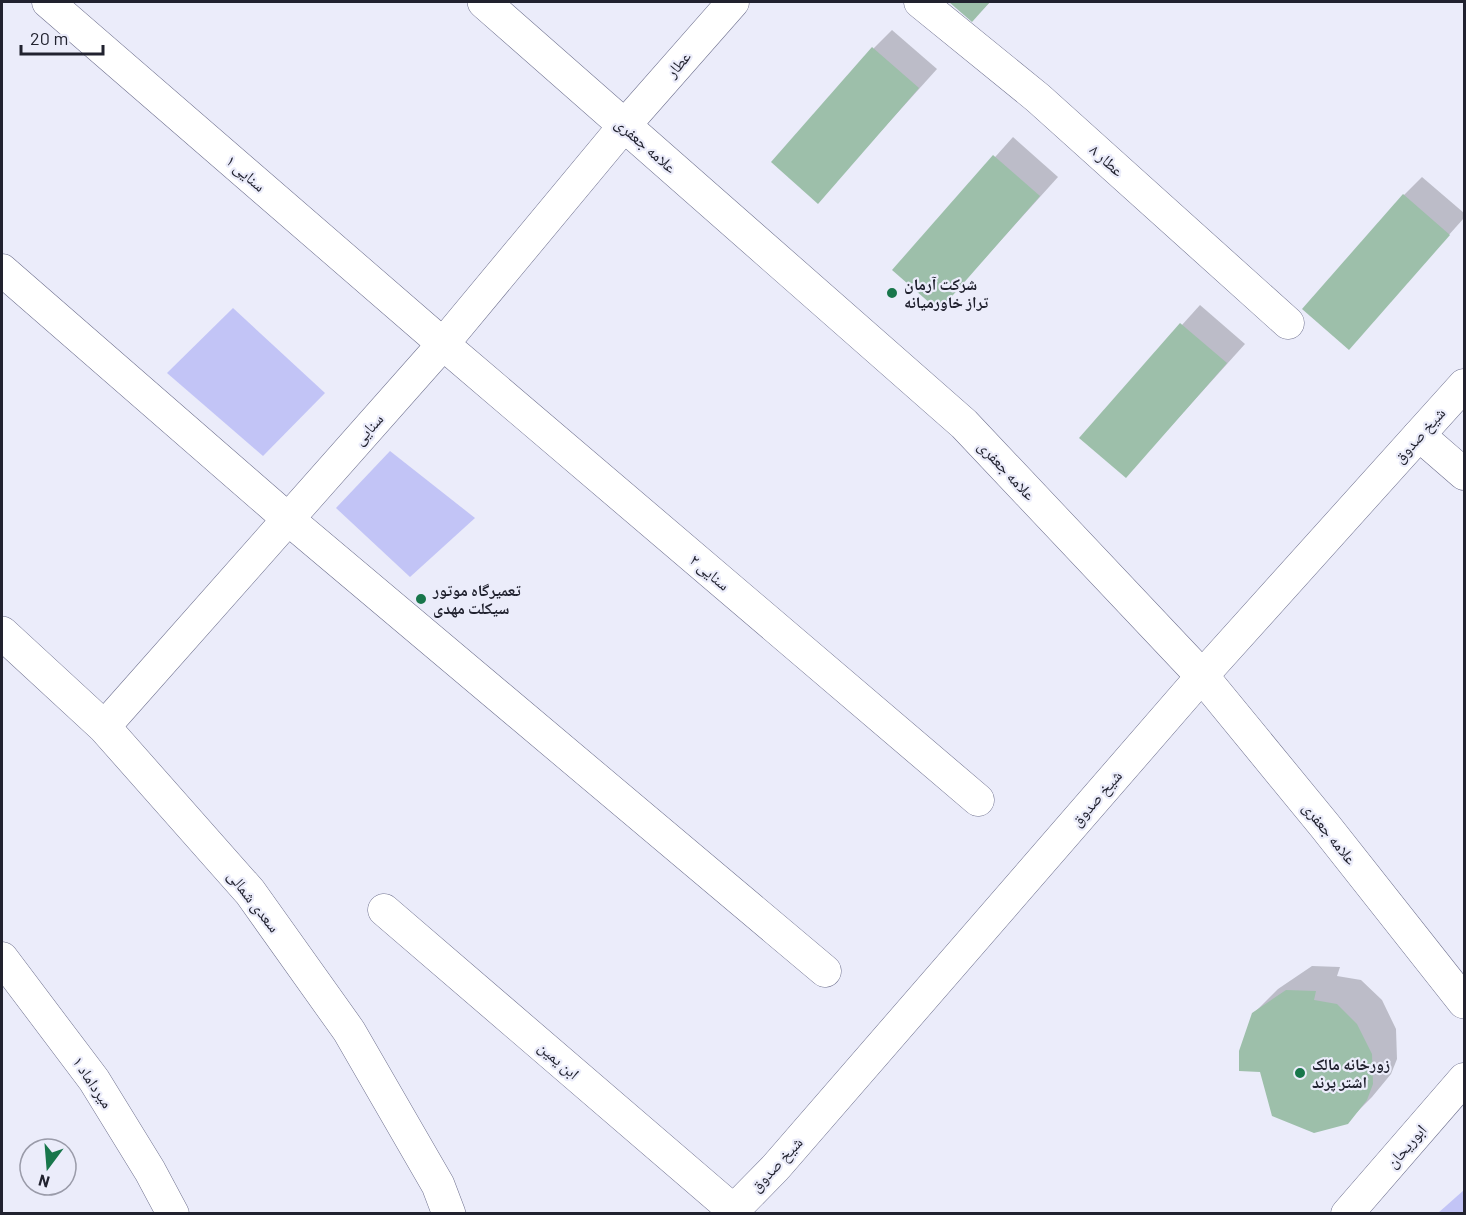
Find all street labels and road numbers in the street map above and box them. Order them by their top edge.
street label: عطار [660,47,695,82]
street label: علامه جعفری [611,113,681,178]
street label: عطار ۸ [1086,140,1128,180]
street label: سنایی ۱ [221,150,270,196]
street label: شیخ صدوق [1389,403,1450,468]
street label: سنایی [349,409,388,450]
street label: علامه جعفری [973,436,1040,505]
street label: سنایی ۲ [685,550,734,595]
street label: شیخ صدوق [1066,766,1127,831]
street label: علامه جعفری [1298,798,1361,869]
street label: سعدی شمالی [223,866,284,937]
street label: ابن یمین [534,1037,584,1084]
street label: میرداماد ۱ [68,1052,118,1112]
street label: ابوریحان [1382,1120,1431,1173]
street label: شیخ صدوق [745,1132,807,1196]

